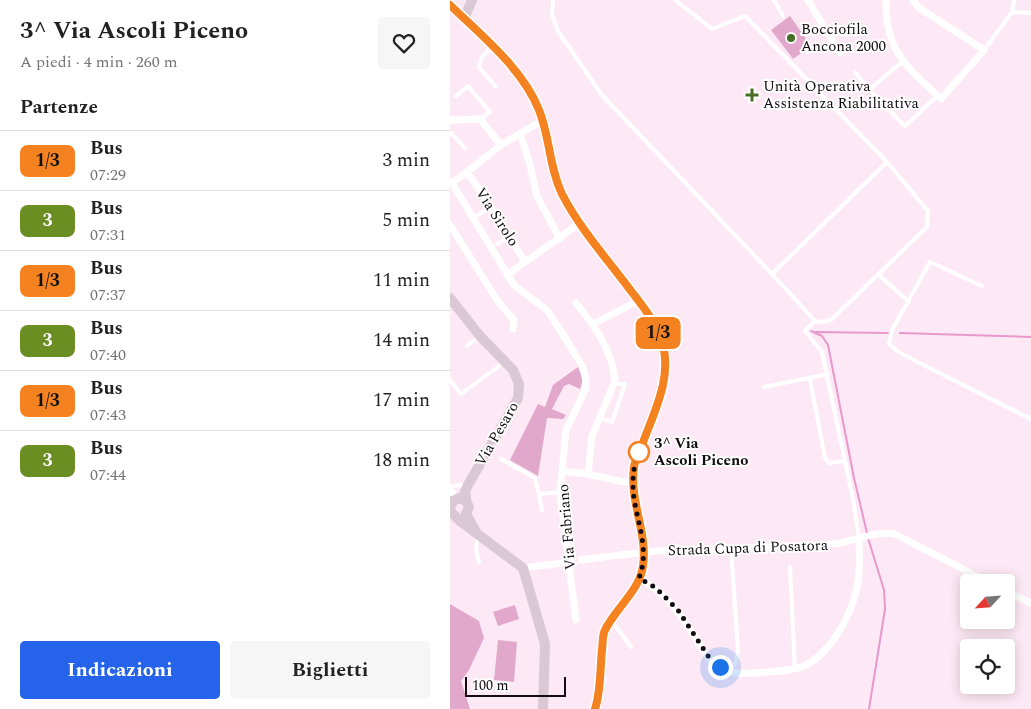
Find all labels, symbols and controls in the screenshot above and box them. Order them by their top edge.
text: 3^ Via Ascoli Piceno [20,13,248,49]
button: heart [378,17,430,69]
place label: Bocciofila Ancona 2000 [801,18,886,58]
marker: Bocciofila Ancona 2000 [785,32,797,44]
text: A piedi · 4 min · 260 m [20,50,178,74]
place label: Unità Operativa Assistenza Riabilitativa [763,75,919,115]
marker: Unità Operativa Assistenza Riabilitativa [745,88,759,102]
text: Partenze [20,93,98,122]
text: Bus [90,134,123,163]
text: 3 min [382,146,430,175]
text: 1/3 [35,147,60,174]
text: 07:29 [90,163,126,187]
street label: Via Sirolo [469,183,525,251]
text: Bus [90,194,123,223]
text: 5 min [382,206,430,235]
text: 3 [42,207,53,234]
text: 07:31 [90,223,126,247]
text: Bus [90,254,123,283]
text: 11 min [373,266,430,295]
text: 1/3 [35,267,60,294]
text: 07:37 [90,283,126,307]
text: Bus [90,314,123,343]
line badge: 1/3 [629,317,687,349]
text: 1/3 [646,319,670,346]
text: 14 min [373,326,430,355]
text: 3 [42,327,53,354]
text: 07:40 [90,343,126,367]
text: Bus [90,374,123,403]
text: 17 min [373,386,430,415]
text: 1/3 [35,387,60,414]
street label: Via Pesaro [469,397,525,471]
text: 07:43 [90,403,126,427]
place label: 3^ Via Ascoli Piceno [654,432,748,472]
text: Bus [90,434,123,463]
marker: 3^ Via Ascoli Piceno [628,441,650,463]
text: 18 min [373,446,430,475]
text: 3 [42,447,53,474]
text: 07:44 [90,463,126,487]
street label: Via Fabriano [552,483,582,571]
street label: Strada Cupa di Posatora [667,534,829,562]
north arrow [960,574,1015,629]
map controls [960,574,1015,694]
button: locate [960,639,1015,694]
button: Indicazioni [20,641,220,699]
button: Biglietti [230,641,430,699]
your location [708,655,733,680]
scale bar [465,674,566,697]
text: 100 m [472,675,509,696]

